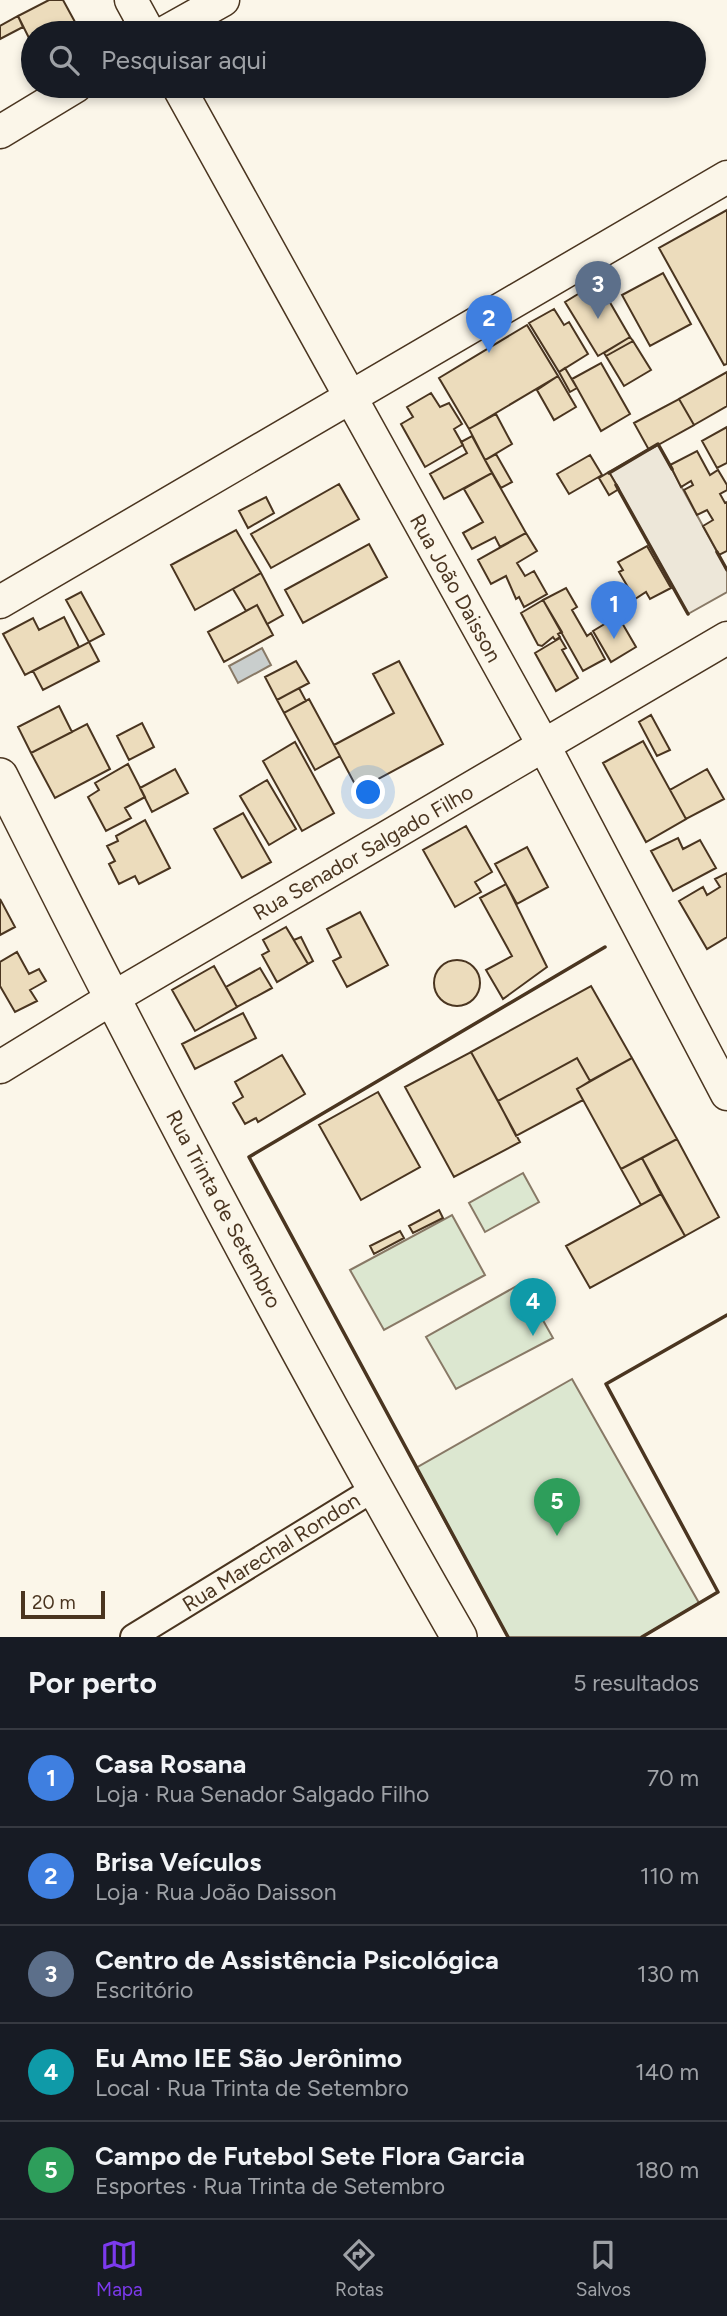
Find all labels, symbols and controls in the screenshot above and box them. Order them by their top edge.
search box [21,21,706,98]
icon: search [45,41,83,79]
text: Pesquisar aqui [101,44,267,76]
pin: 3 [575,261,621,319]
pin: 2 [466,295,512,353]
street label: Rua João Daisson [405,510,507,666]
pin: 1 [591,581,637,639]
your location [351,775,385,809]
street label: Rua Senador Salgado Filho [248,779,478,925]
street label: Rua Trinta de Setembro [161,1106,287,1312]
pin: 4 [510,1278,556,1336]
pin: 5 [534,1478,580,1536]
street label: Rua Marechal Rondon [178,1487,364,1617]
scale bar [21,1588,105,1620]
text: 20 m [32,1591,76,1614]
text: Por perto [28,1664,157,1701]
text: 5 resultados [573,1669,699,1697]
text: Casa Rosana [95,1748,246,1780]
text: 1 [46,1764,56,1792]
text: 70 m [647,1764,699,1792]
text: Loja · Rua Senador Salgado Filho [95,1780,429,1808]
text: Brisa Veículos [95,1846,261,1878]
text: 2 [44,1862,58,1890]
text: 110 m [640,1862,699,1890]
text: Loja · Rua João Daisson [95,1878,336,1906]
text: Centro de Assistência Psicológica [95,1944,499,1976]
text: 3 [45,1960,57,1988]
text: 130 m [637,1960,699,1988]
text: Escritório [95,1976,193,2004]
text: Eu Amo IEE São Jerônimo [95,2042,402,2074]
text: 4 [44,2058,58,2086]
text: 140 m [635,2058,699,2086]
text: Local · Rua Trinta de Setembro [95,2074,409,2102]
text: Campo de Futebol Sete Flora Garcia [95,2140,525,2172]
text: 5 [44,2156,58,2184]
text: 180 m [635,2156,699,2184]
text: Esportes · Rua Trinta de Setembro [95,2172,445,2200]
tab: Mapa [96,2236,143,2301]
tab: Rotas [335,2236,384,2301]
tab: Salvos [576,2236,631,2301]

